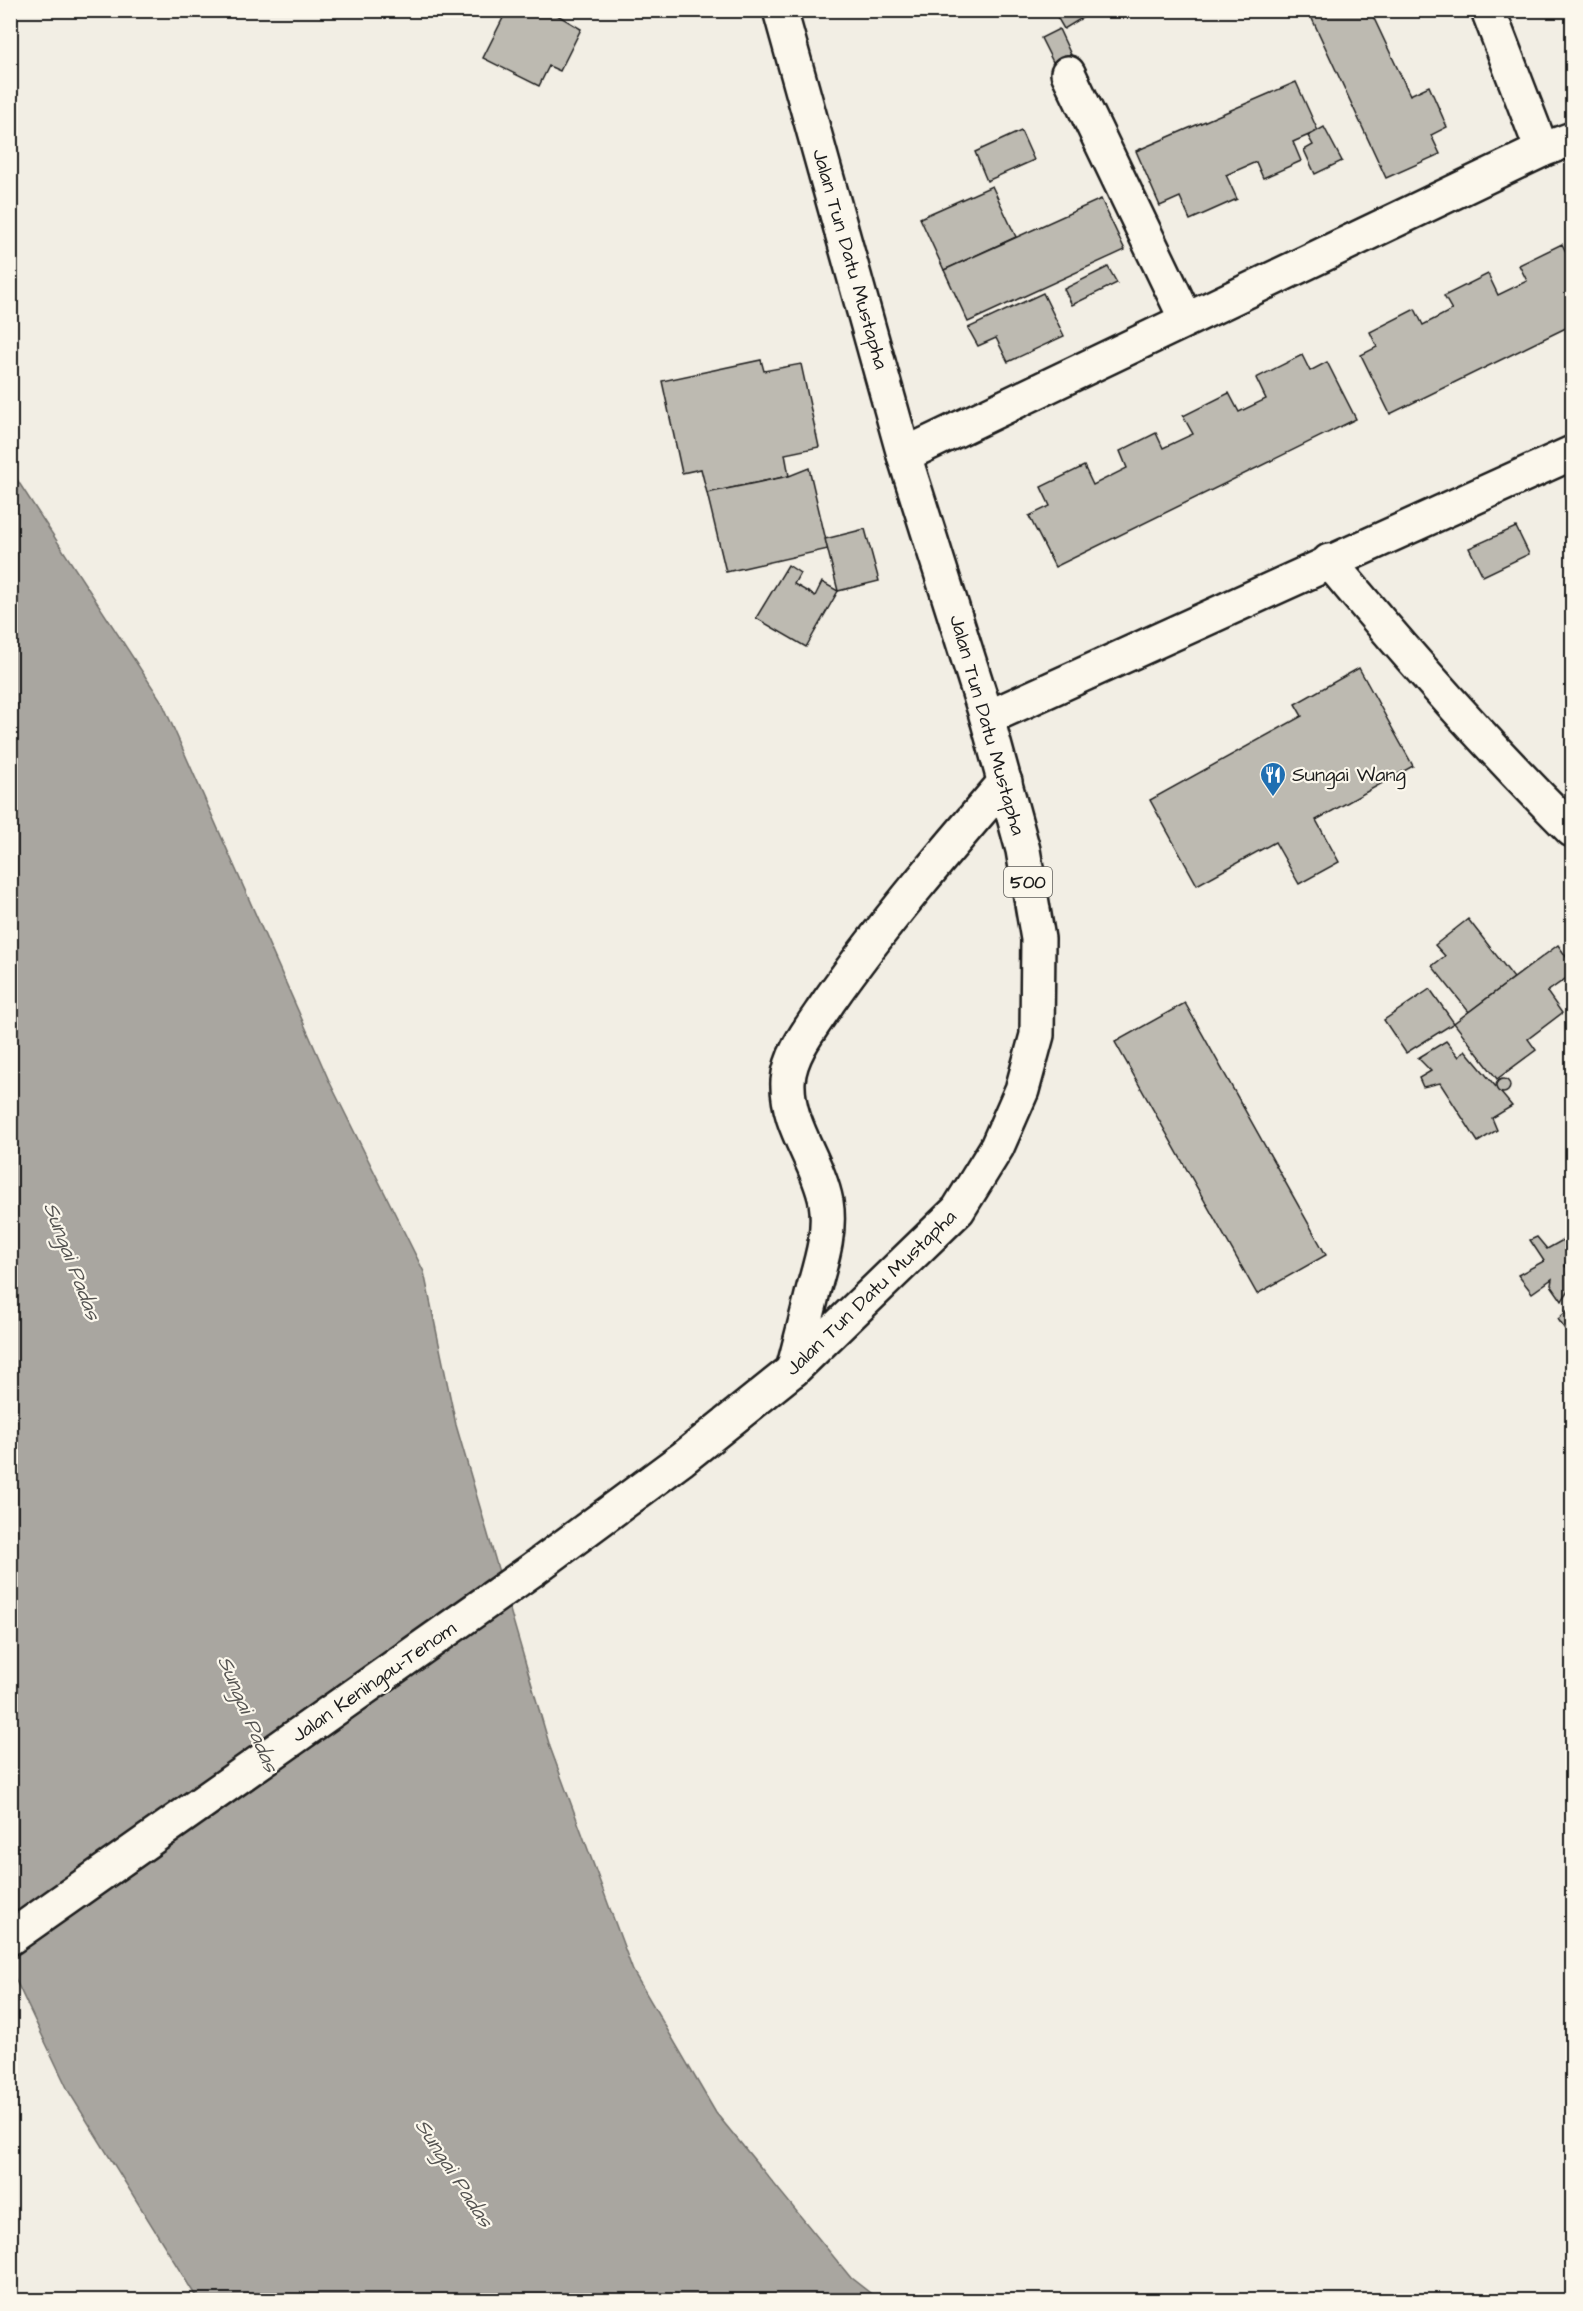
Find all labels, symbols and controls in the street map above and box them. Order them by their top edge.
street label: Jalan Tun Datu Mustapha [805,145,895,373]
street label: Jalan Tun Datu Mustapha [942,611,1032,839]
restaurant icon: Sungai Wang [1258,760,1288,798]
place label: Sungai Wang [1292,761,1406,790]
road number: 500 [1004,867,1052,897]
water label: Sungai Padas [35,1198,108,1326]
street label: Jalan Tun Datu Mustapha [779,1204,963,1382]
street label: Jalan Keningau-Tenom [286,1614,463,1750]
water label: Sungai Padas [210,1651,286,1778]
water label: Sungai Padas [407,2113,501,2235]

